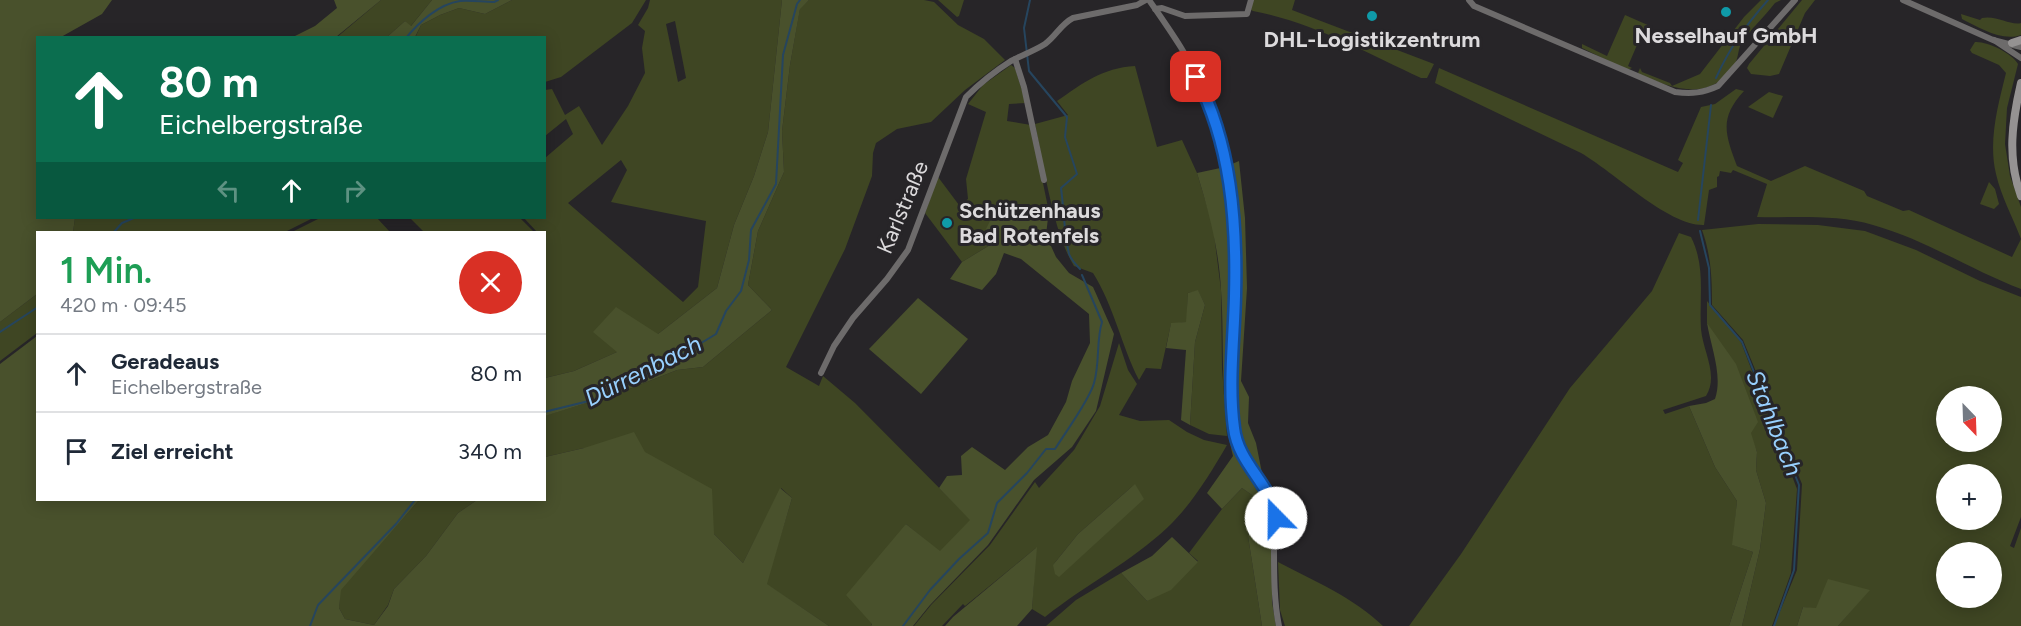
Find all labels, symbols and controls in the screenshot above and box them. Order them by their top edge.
marker: Nesselhauf GmbH [1719,5,1733,19]
marker: DHL-Logistikzentrum [1365,9,1379,23]
place label: Nesselhauf GmbH [1634,22,1818,49]
place label: DHL-Logistikzentrum [1263,26,1481,53]
pin [1170,51,1221,102]
text: 80 m [159,57,259,108]
icon: ahead [60,60,138,138]
icon: arrive [1179,60,1212,93]
text: Eichelbergstraße [159,108,363,141]
street label: Karlstraße [871,157,934,258]
icon: left [212,174,245,207]
icon: ahead [275,174,308,207]
icon: right [338,174,371,207]
place label: Schützenhaus Bad Rotenfels [959,197,1100,249]
marker: Schützenhaus Bad Rotenfels [940,216,954,230]
text: 1 Min. [60,249,152,292]
button: close [459,251,522,314]
text: 420 m · 09:45 [60,293,186,317]
water label: Dürrenbach [579,329,706,412]
text: Geradeaus [111,348,219,375]
icon: ahead [60,357,93,390]
text: 80 m [470,360,522,387]
water label: Stahlbach [1740,366,1809,480]
text: Eichelbergstraße [111,375,262,399]
north arrow [1936,386,2002,452]
map controls [1936,386,2002,608]
icon: arrive [60,435,93,468]
text: Ziel erreicht [111,438,234,465]
text: 340 m [458,438,522,465]
button: + [1936,464,2002,530]
position arrow [1244,486,1308,550]
button: − [1936,542,2002,608]

